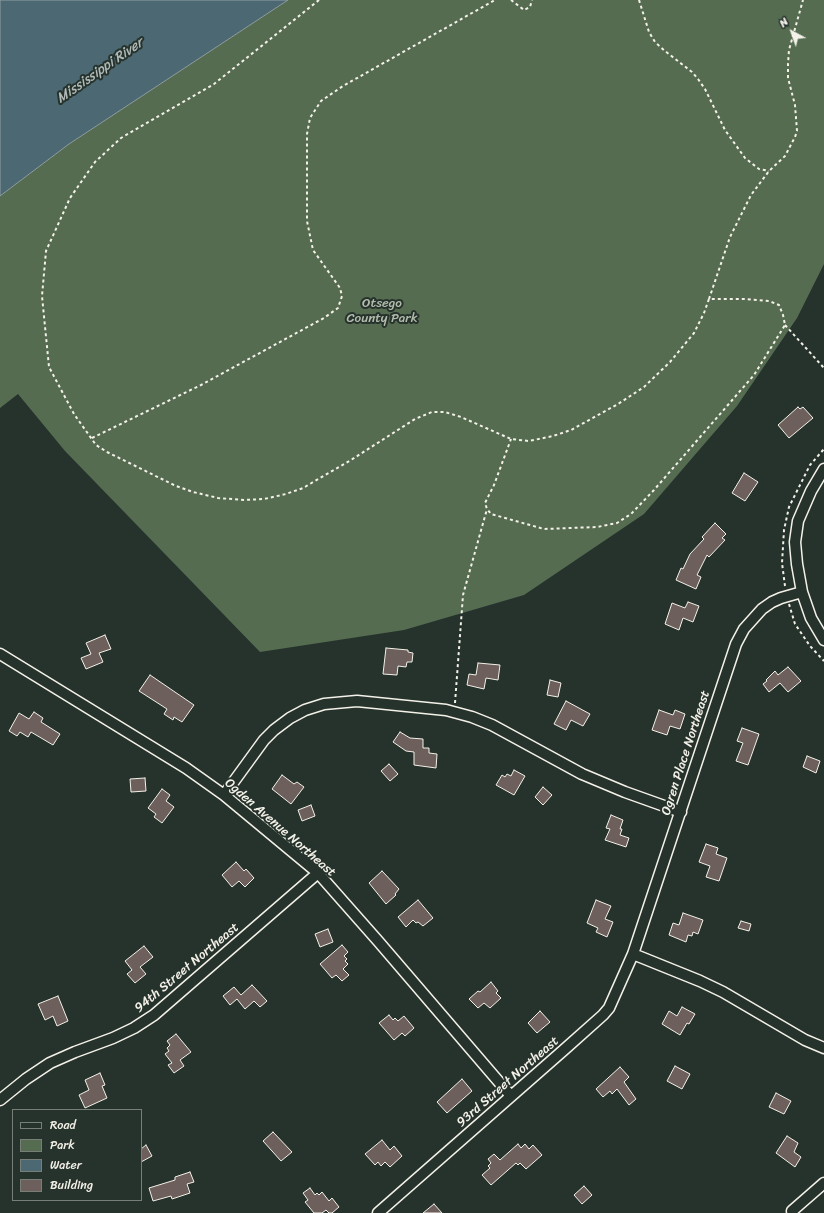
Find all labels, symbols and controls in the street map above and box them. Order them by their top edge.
north arrow [772,12,812,52]
text: N [775,13,793,32]
water label: Mississippi River [53,35,147,107]
park label: Otsego County Park [346,296,418,327]
street label: Ogren Place Northeast [658,689,714,817]
street label: Ogden Avenue Northeast [221,775,339,881]
street label: 94th Street Northeast [132,920,242,1016]
street label: 93rd Street Northeast [454,1033,562,1131]
legend [12,1109,142,1201]
text: Road [50,1114,76,1136]
text: Park [50,1134,75,1156]
text: Water [50,1154,82,1176]
text: Building [50,1174,93,1196]

